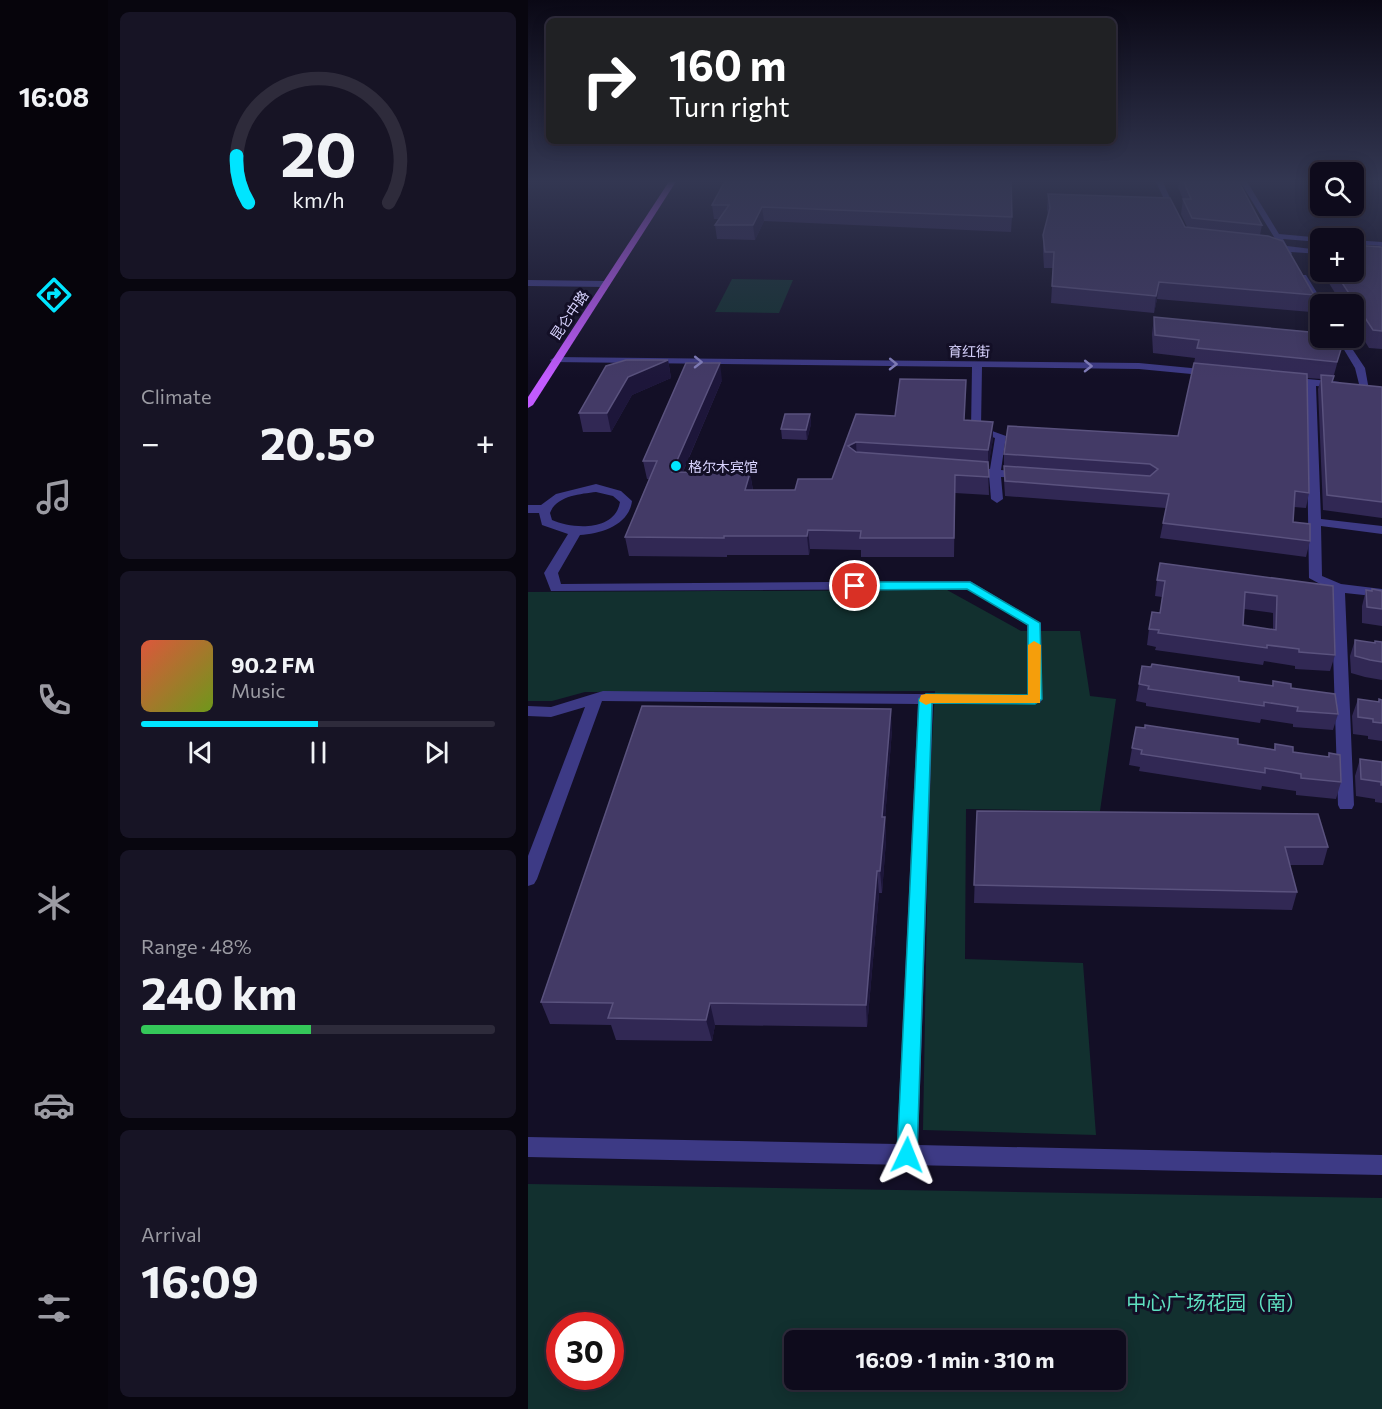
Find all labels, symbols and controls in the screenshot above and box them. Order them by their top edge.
text: 160 m [669,38,787,90]
icon: right [570,42,648,120]
text: 16:08 [19,80,89,113]
text: Turn right [669,90,789,123]
text: 20 [280,114,356,190]
map controls [1310,162,1364,348]
button: search [1310,162,1364,216]
text: km/h [292,186,344,212]
button: + [1310,228,1364,282]
icon: directions [33,274,75,316]
street label: 昆仑中路 [546,287,592,343]
button: − [1310,294,1364,348]
street label: 育红街 [948,342,990,360]
one-way arrow [693,355,702,368]
one-way arrow [888,357,897,370]
one-way arrow [1083,359,1092,372]
text: Climate [141,384,211,408]
text: 20.5° [260,414,375,469]
text: − [141,421,160,462]
text: + [476,421,495,462]
place label: 格尔木宾馆 [688,458,758,475]
marker: 格尔木宾馆 [669,459,683,473]
icon: music [33,476,75,518]
pin [829,560,880,611]
icon: arrive [838,569,871,602]
text: 90.2 FM [231,651,315,678]
text: Music [231,678,285,702]
icon: phone [33,679,75,721]
icon: previous [184,736,217,769]
icon: pause [302,736,335,769]
icon: next [420,736,453,769]
icon: climate [33,882,75,924]
text: Range · 48% [141,934,252,958]
text: 240 km [141,964,297,1019]
icon: car [33,1084,75,1126]
position arrow [875,1123,939,1187]
text: Arrival [141,1222,202,1246]
text: 16:09 [141,1252,259,1307]
icon: filters [33,1287,75,1329]
park label: 中心广场花园（南） [1126,1290,1306,1314]
speed limit sign: 30 [546,1312,624,1390]
text: 16:09 · 1 min · 310 m [856,1346,1054,1373]

